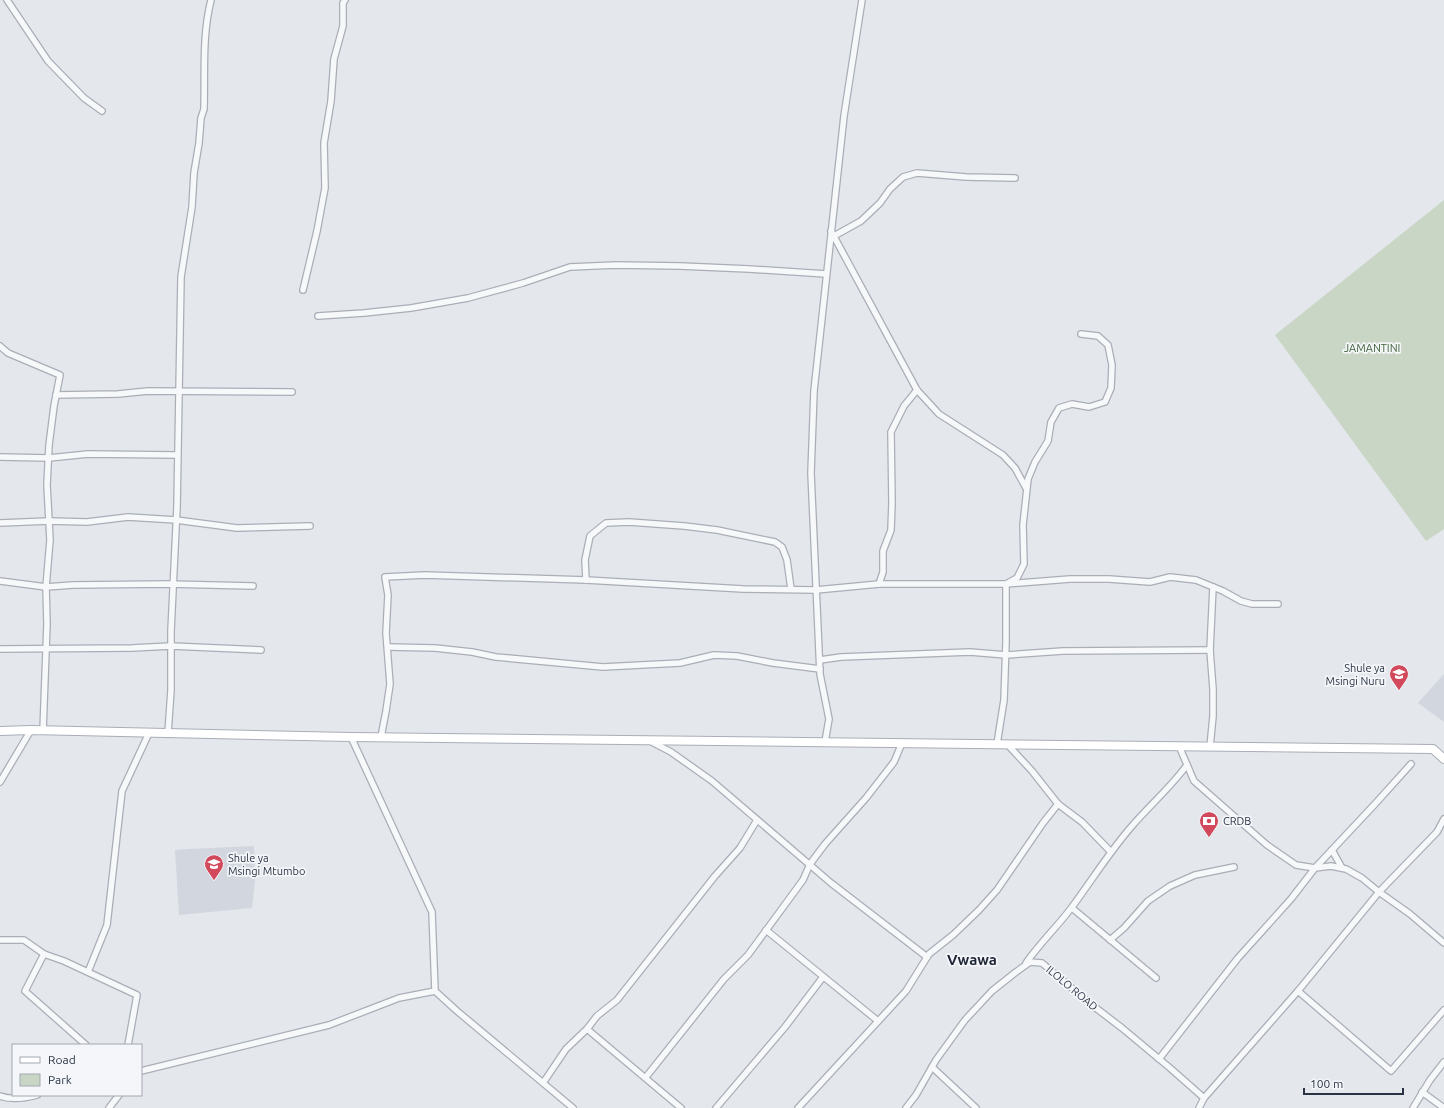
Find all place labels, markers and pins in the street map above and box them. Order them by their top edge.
place label: Shule ya Msingi Nuru [1326,662,1385,687]
school or university icon: Shule ya Msingi Nuru [1388,663,1410,691]
bank icon: CRDB [1198,810,1220,838]
place label: CRDB [1223,815,1251,827]
place label: Shule ya Msingi Mtumbo [228,852,305,877]
school or university icon: Shule ya Msingi Mtumbo [203,853,225,881]

